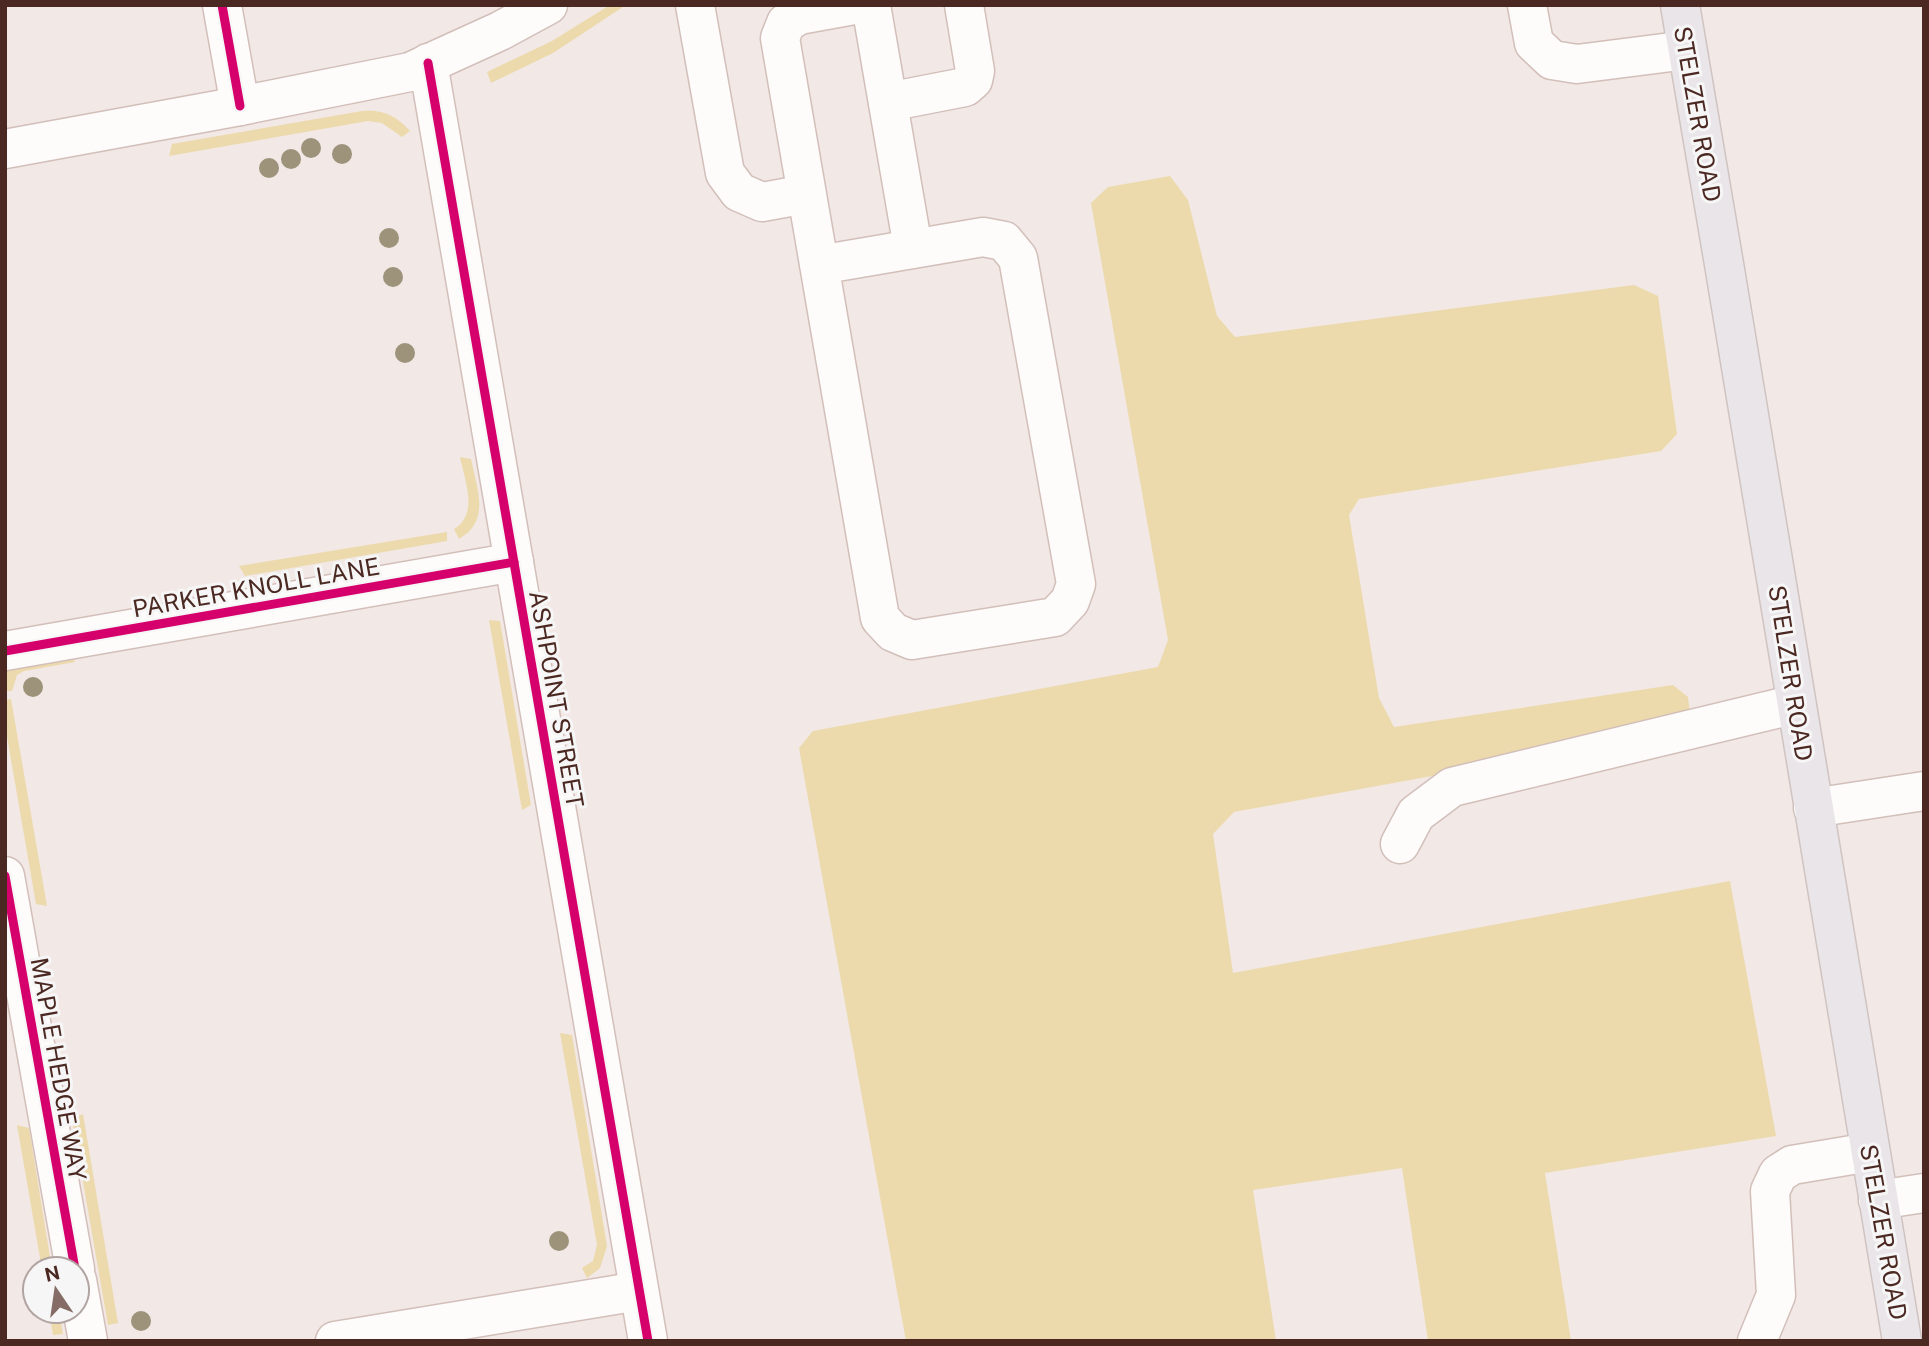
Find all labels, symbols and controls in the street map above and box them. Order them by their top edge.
street label: STELZER ROAD [1669,24,1727,204]
street label: PARKER KNOLL LANE [130,551,382,623]
street label: STELZER ROAD [1763,583,1819,763]
street label: ASHPOINT STREET [524,588,590,810]
street label: MAPLE HEDGE WAY [26,955,92,1183]
street label: STELZER ROAD [1855,1142,1913,1322]
north arrow [21,1255,91,1325]
text: N [42,1261,62,1286]

